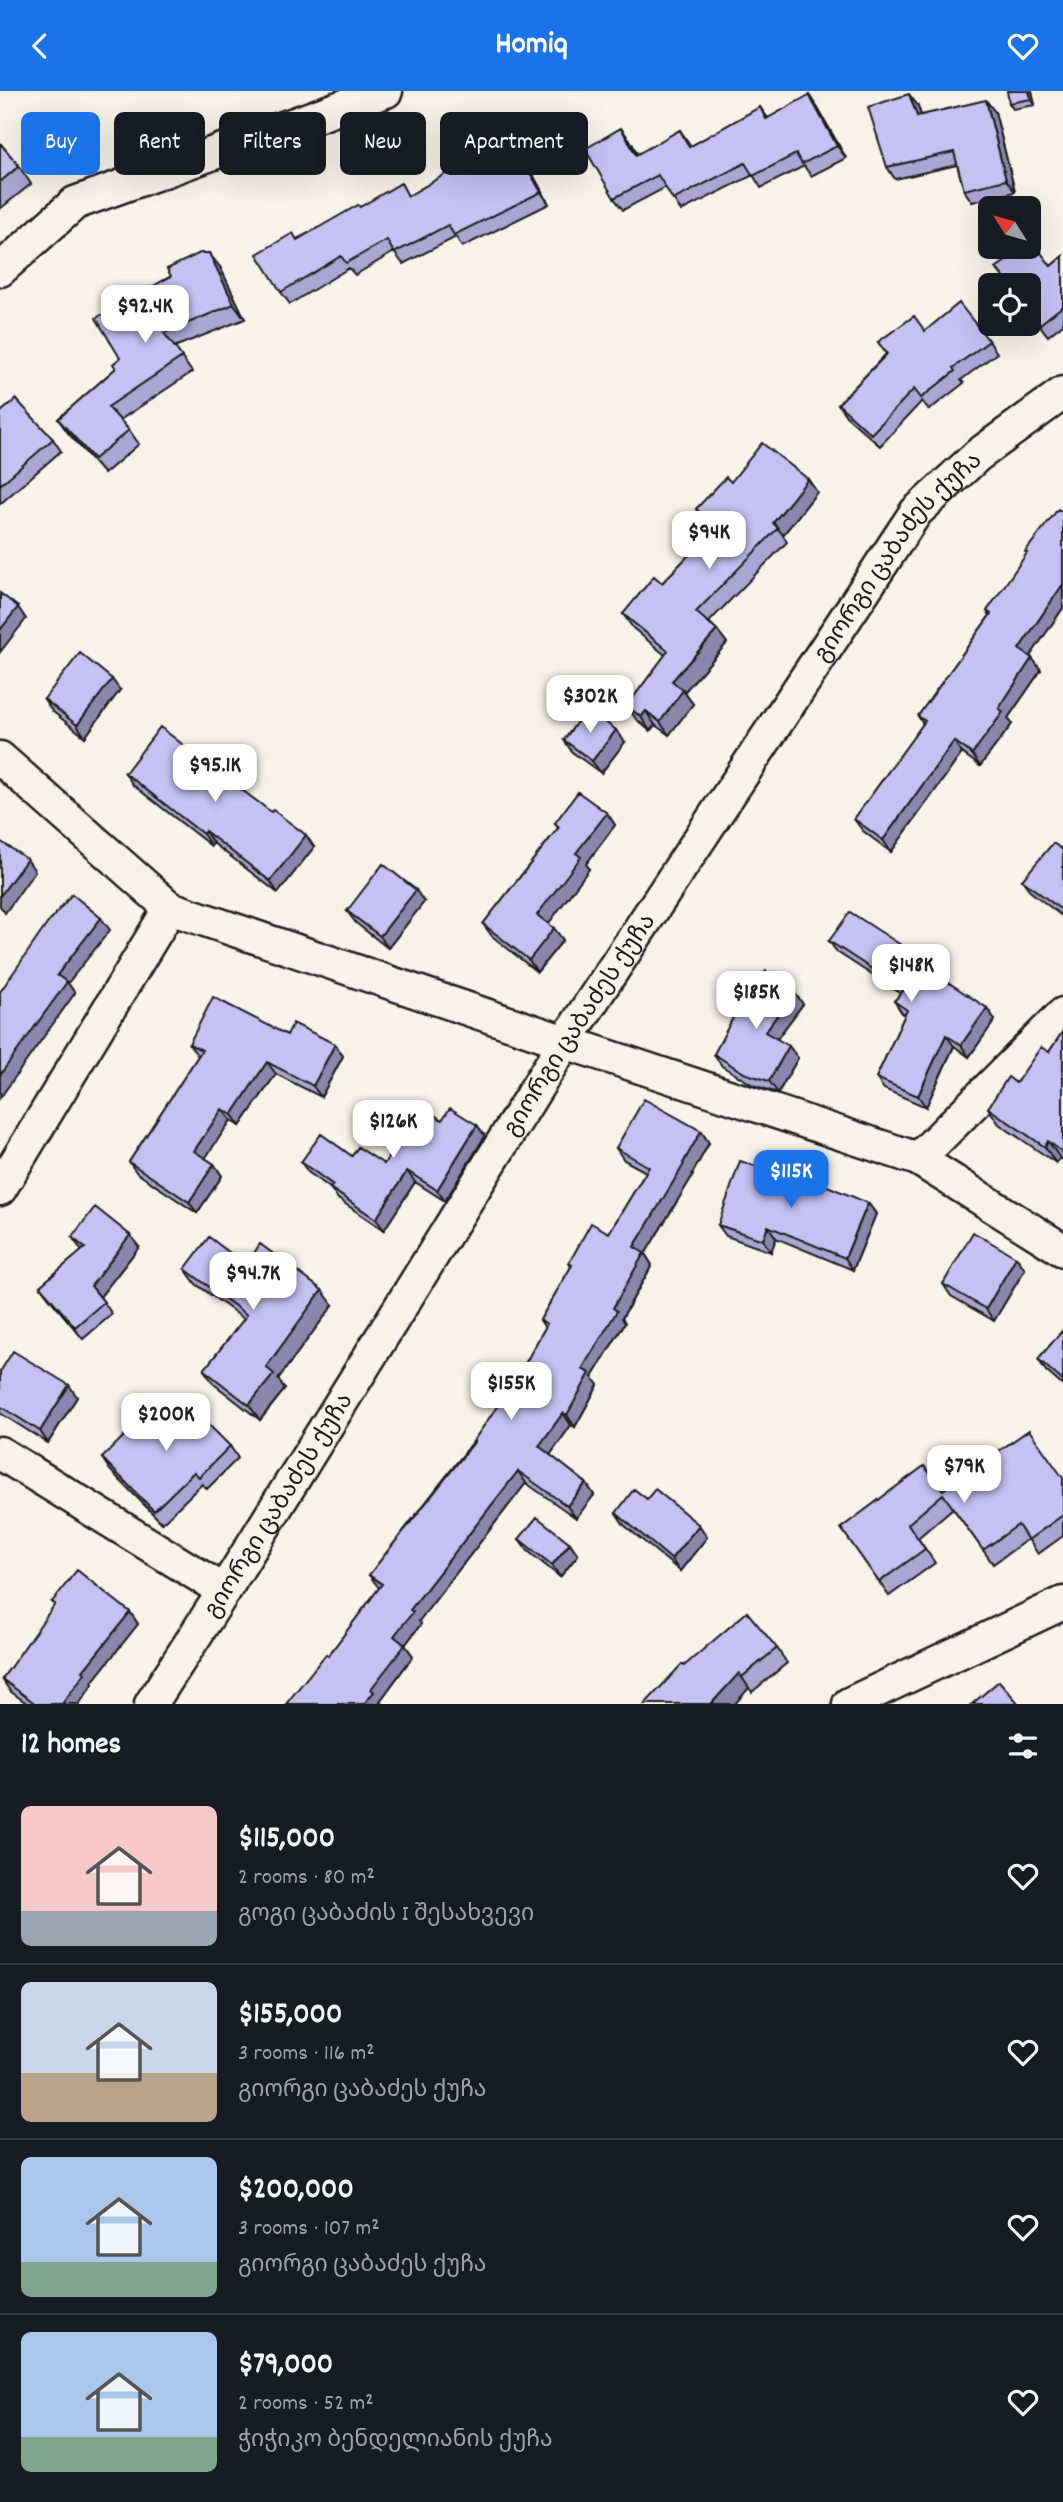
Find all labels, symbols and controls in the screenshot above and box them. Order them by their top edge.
text: Homiq [495,23,568,69]
icon: back [21,27,59,65]
icon: heart [1004,27,1042,65]
chip: Buy [21,112,100,175]
chip: Rent [114,112,205,175]
chip: Filters [219,112,326,175]
chip: New [340,112,426,175]
chip: Apartment [440,112,588,175]
north arrow [978,196,1041,259]
map controls [978,196,1041,336]
button: locate [978,273,1041,336]
pin: $92.4K [88,285,202,345]
text: $92.4K [117,291,173,324]
street label: გიორგი ცაბაძეს ქუჩა [807,445,991,670]
pin: $94K [668,511,750,571]
text: $94K [688,517,730,550]
pin: $302K [541,675,639,735]
text: $302K [562,681,618,714]
pin: $95.1K [158,745,272,804]
text: $95.1K [189,750,241,783]
street label: გიორგი ცაბაძეს ქუჩა [496,908,666,1144]
pin: $148K [862,944,960,1004]
text: $148K [888,950,934,983]
pin: $185K [707,971,805,1031]
text: $185K [732,977,780,1010]
pin: $126K [344,1101,442,1160]
text: $126K [369,1106,417,1139]
pin: $115K [742,1151,840,1210]
text: $115K [769,1156,813,1189]
pin: $94.7K [196,1253,310,1312]
text: $94.7K [226,1258,281,1291]
pin: $155K [462,1363,560,1422]
text: $155K [487,1368,535,1401]
street label: გიორგი ცაბაძეს ქუჩა [197,1387,363,1626]
pin: $200K [117,1393,215,1453]
text: $200K [137,1399,195,1432]
pin: $79K [923,1445,1005,1505]
text: $79K [943,1451,985,1484]
text: 12 homes [21,1725,121,1768]
icon: filters [1004,1727,1042,1765]
text: $115,000 [238,1819,335,1862]
icon: home [77,1834,161,1918]
icon: heart [1004,1857,1042,1895]
text: 2 rooms · 80 m² [238,1862,375,1895]
text: გოგი ცაბაძის I შესახვევი [238,1899,534,1932]
text: $155,000 [238,1995,342,2038]
icon: home [77,2010,161,2094]
icon: heart [1004,2033,1042,2071]
text: 3 rooms · 116 m² [238,2038,375,2071]
text: გიორგი ცაბაძეს ქუჩა [238,2075,487,2108]
text: $200,000 [238,2170,354,2213]
icon: home [77,2185,161,2269]
icon: heart [1004,2208,1042,2246]
text: 3 rooms · 107 m² [238,2213,380,2246]
text: გიორგი ცაბაძეს ქუჩა [238,2250,487,2283]
text: $79,000 [238,2345,333,2388]
icon: home [77,2360,161,2444]
icon: heart [1004,2383,1042,2421]
text: 2 rooms · 52 m² [238,2388,374,2421]
text: ჭიჭიკო ბენდელიანის ქუჩა [238,2425,553,2458]

